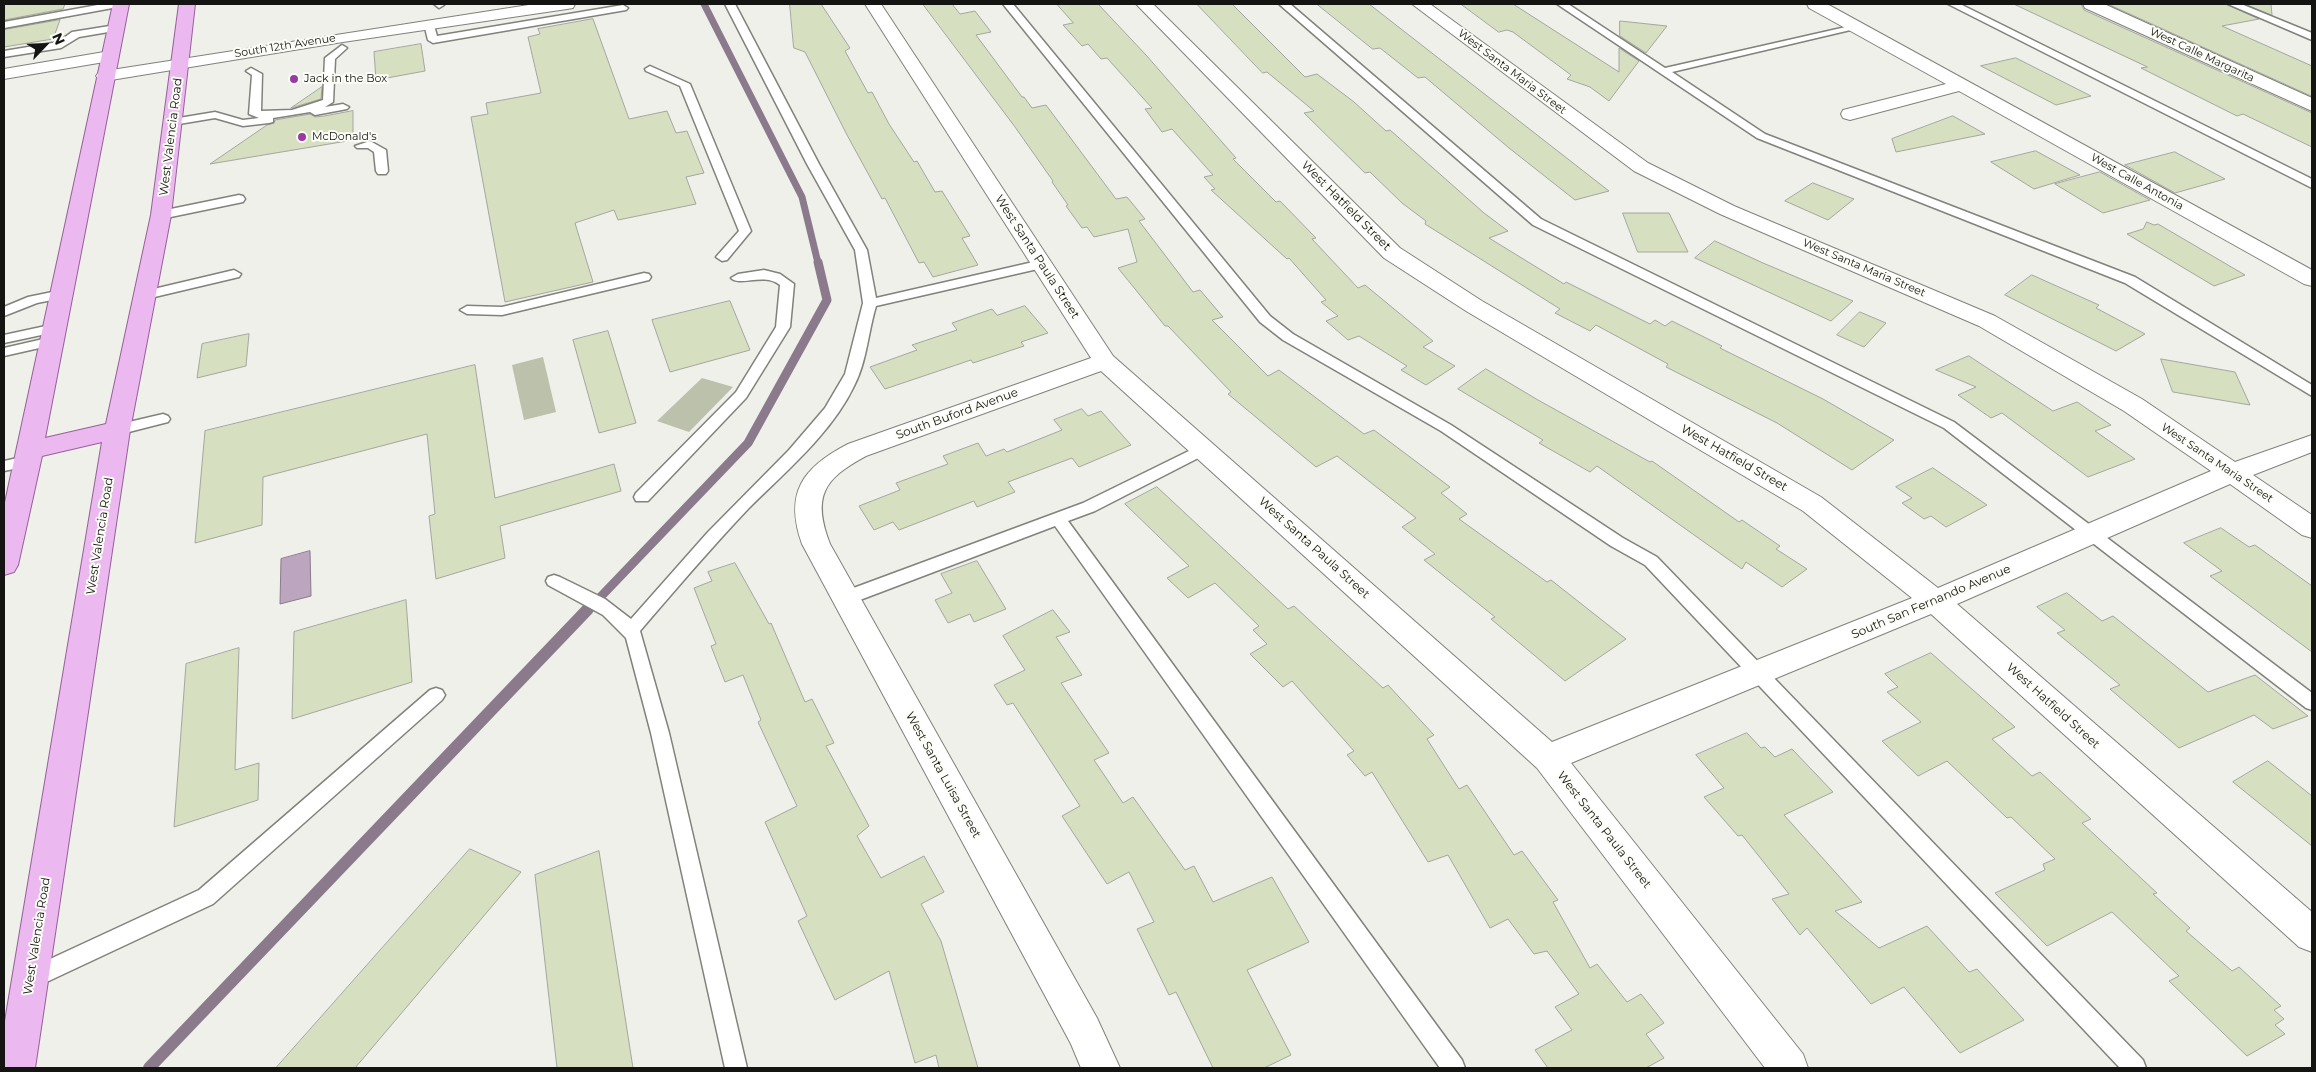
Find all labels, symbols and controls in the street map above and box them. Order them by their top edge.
north arrow [20,20,70,70]
street label: West Calle Margarita [2148,25,2256,85]
street label: West Santa Maria Street [1455,27,1569,117]
text: N [48,30,69,48]
street label: South 12th Avenue [233,31,337,61]
place label: Jack in the Box [304,72,387,86]
marker: Jack in the Box [288,73,300,85]
street label: West Valencia Road [157,77,185,197]
place label: McDonald's [312,130,377,144]
marker: McDonald's [296,131,308,143]
street label: West Calle Antonia [2088,151,2186,213]
street label: West Hatfield Street [1298,158,1394,254]
street label: West Santa Paula Street [992,192,1082,322]
street label: West Santa Maria Street [1801,236,1927,300]
street label: South Buford Avenue [894,385,1020,443]
street label: West Santa Maria Street [2159,421,2275,505]
street label: West Hatfield Street [1678,422,1790,494]
street label: West Valencia Road [84,476,116,596]
street label: West Santa Paula Street [1255,494,1373,602]
street label: South San Fernando Avenue [1849,562,2013,642]
street label: West Hatfield Street [2003,660,2103,752]
street label: West Santa Luisa Street [902,709,984,841]
street label: West Santa Paula Street [1554,769,1654,891]
street label: West Valencia Road [21,876,53,996]

